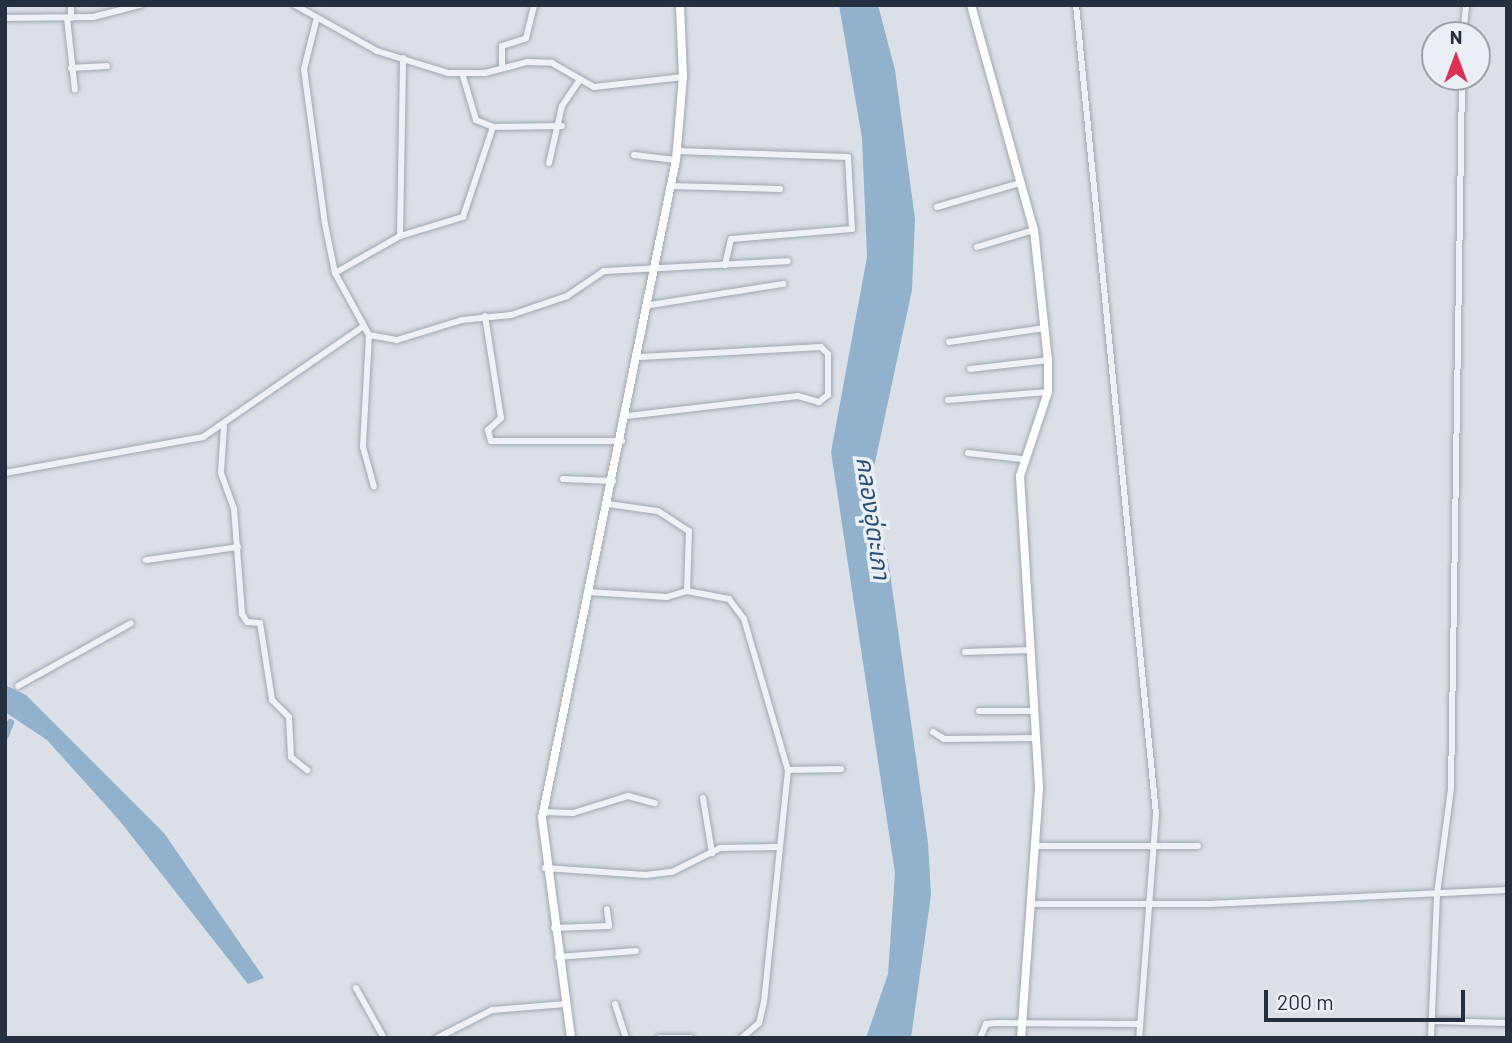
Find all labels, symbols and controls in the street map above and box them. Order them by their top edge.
north arrow [1421,21,1491,91]
text: N [1450,25,1462,48]
water label: คลองอุ่ตะเภา [851,455,897,581]
scale bar [1267,976,1468,1020]
text: 200 m [1277,989,1334,1014]

